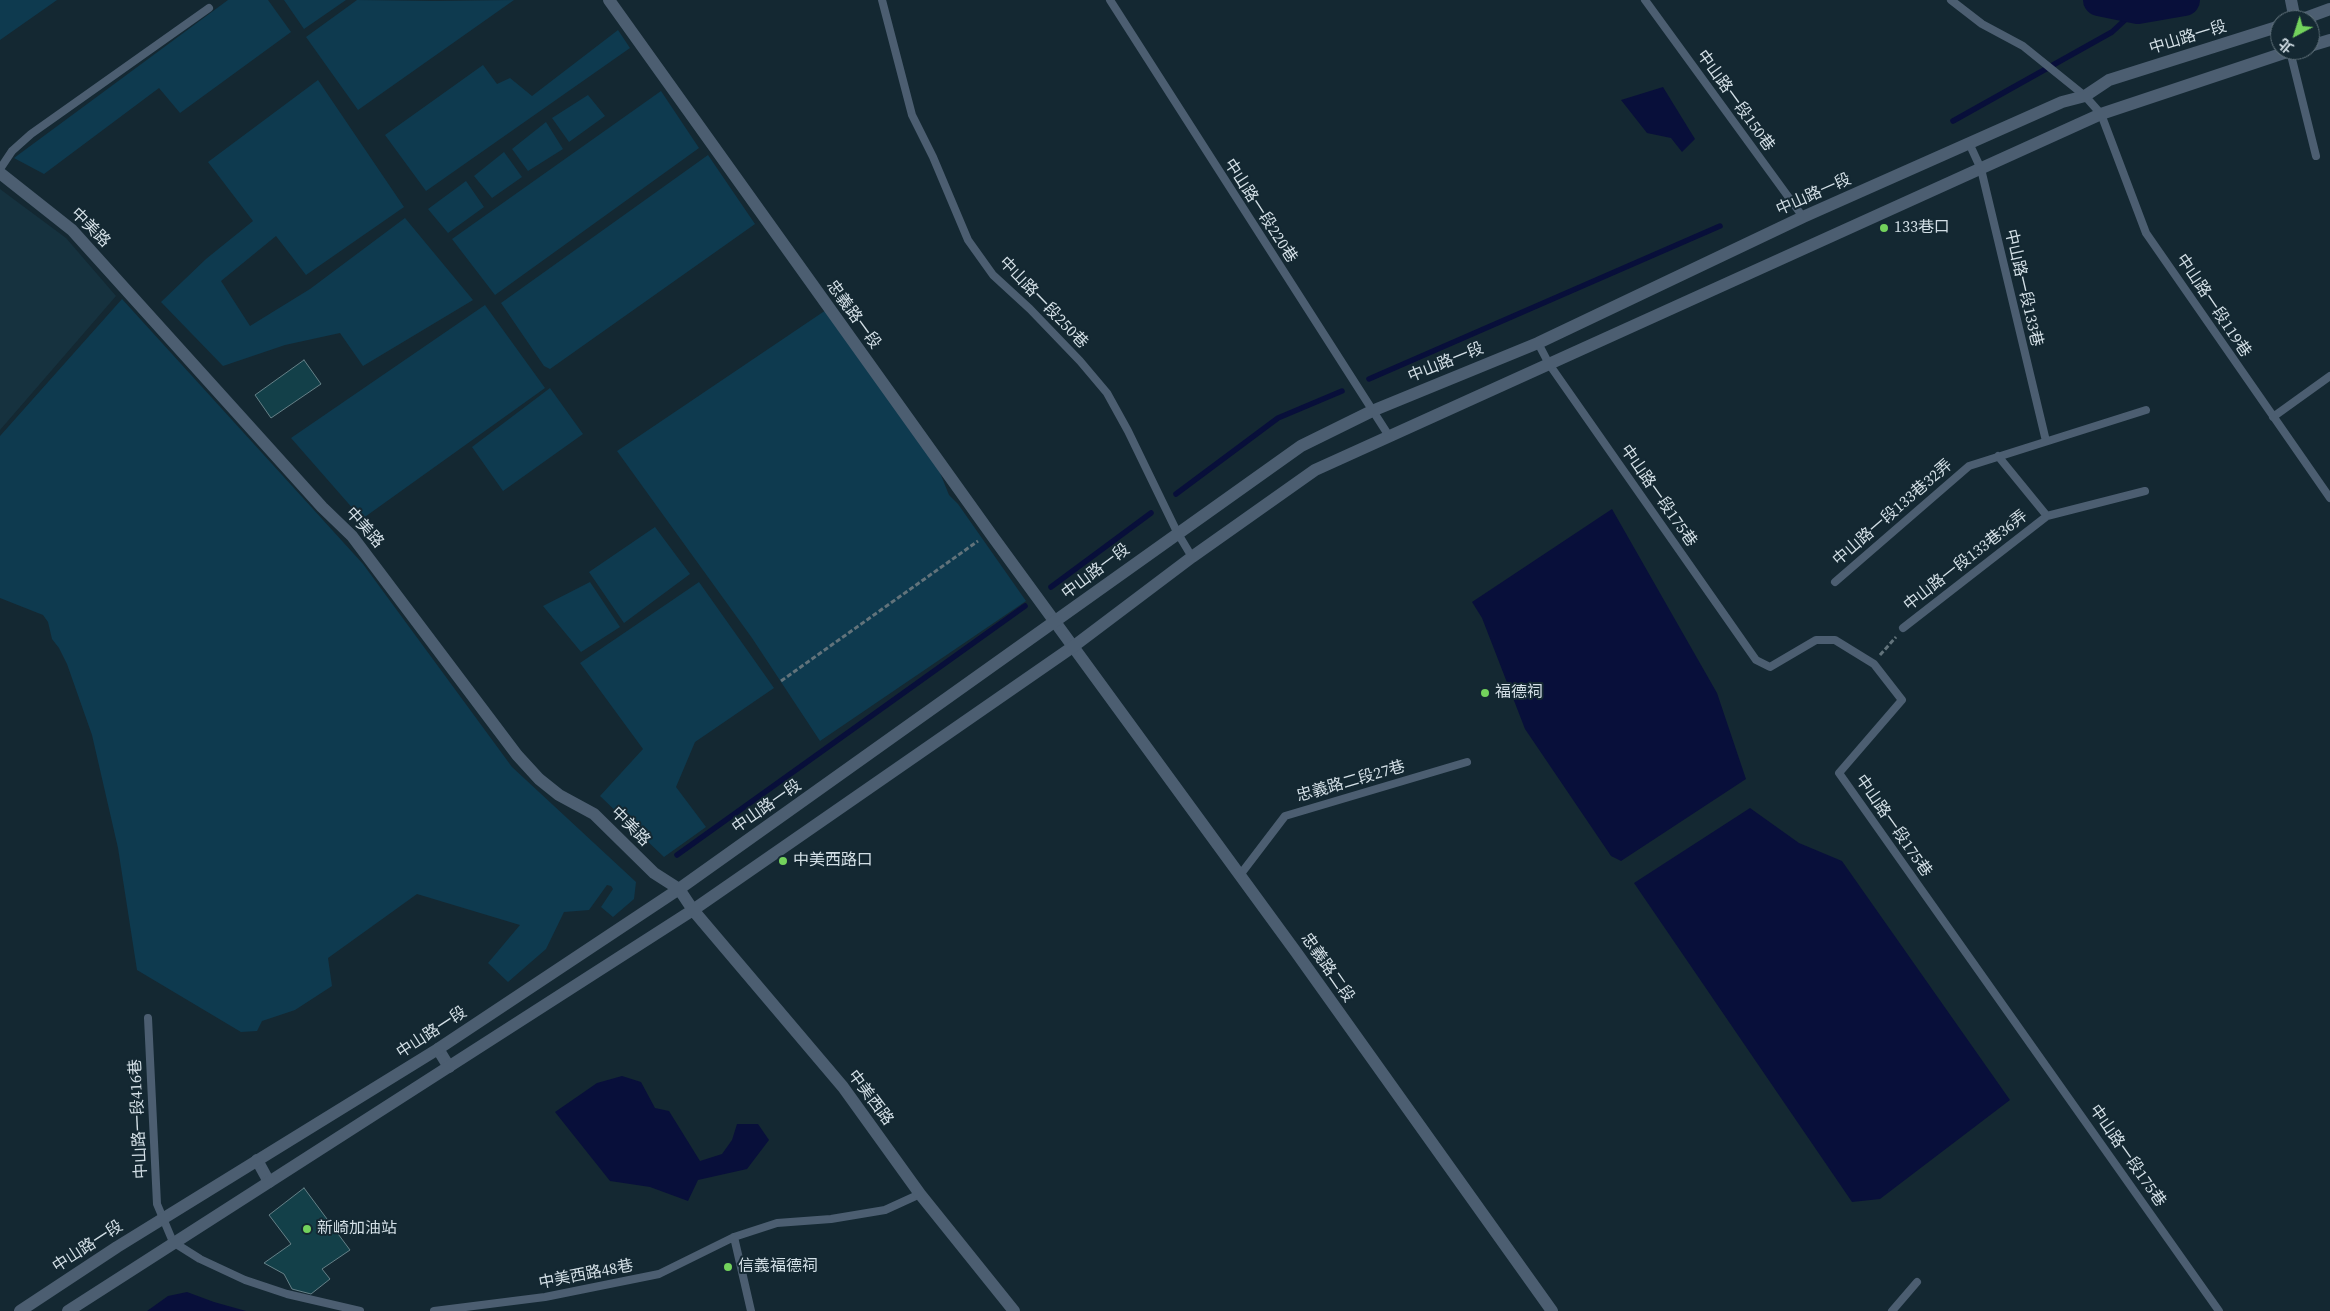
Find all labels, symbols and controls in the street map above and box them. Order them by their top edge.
north arrow [2270,10,2320,60]
street label: 中山路一段 [2147,17,2229,59]
text: 北 [2274,34,2298,58]
street label: 中山路一段150巷 [1692,47,1778,155]
street label: 中山路一段220巷 [1219,155,1301,267]
street label: 中山路一段 [1774,170,1854,220]
street label: 中美路 [66,204,114,252]
place label: 133巷口 [1894,218,1950,238]
marker: 133巷口 [1878,222,1890,234]
street label: 中山路一段133巷 [2000,227,2046,349]
street label: 中山路一段119巷 [2171,251,2255,361]
street label: 中山路一段250巷 [994,253,1092,353]
street label: 忠義路一段 [822,277,884,353]
street label: 中山路一段 [1405,339,1487,387]
street label: 中山路一段175巷 [1616,441,1700,551]
street label: 中山路一段133巷32弄 [1829,456,1957,570]
street label: 中美路 [341,504,387,552]
street label: 中山路一段133巷36弄 [1900,507,2032,615]
street label: 中山路一段 [1058,540,1134,604]
place label: 福德祠 [1495,683,1543,703]
marker: 福德祠 [1479,687,1491,699]
street label: 忠義路二段27巷 [1295,757,1407,807]
street label: 中山路一段175巷 [1851,771,1935,881]
street label: 中山路一段 [729,776,805,838]
street label: 中美路 [606,803,654,851]
place label: 中美西路口 [793,851,873,871]
marker: 中美西路口 [777,855,789,867]
street label: 忠義路二段 [1296,930,1358,1006]
street label: 中山路一段 [393,1003,471,1063]
street label: 中山路一段416巷 [126,1059,152,1179]
street label: 中美西路 [843,1067,897,1129]
street label: 中山路一段175巷 [2085,1101,2169,1211]
street label: 中山路一段 [49,1217,127,1277]
place label: 新崎加油站 [317,1219,397,1239]
marker: 新崎加油站 [301,1223,313,1235]
street label: 中美西路48巷 [537,1256,635,1294]
place label: 信義福德祠 [738,1257,818,1277]
marker: 信義福德祠 [722,1261,734,1273]

